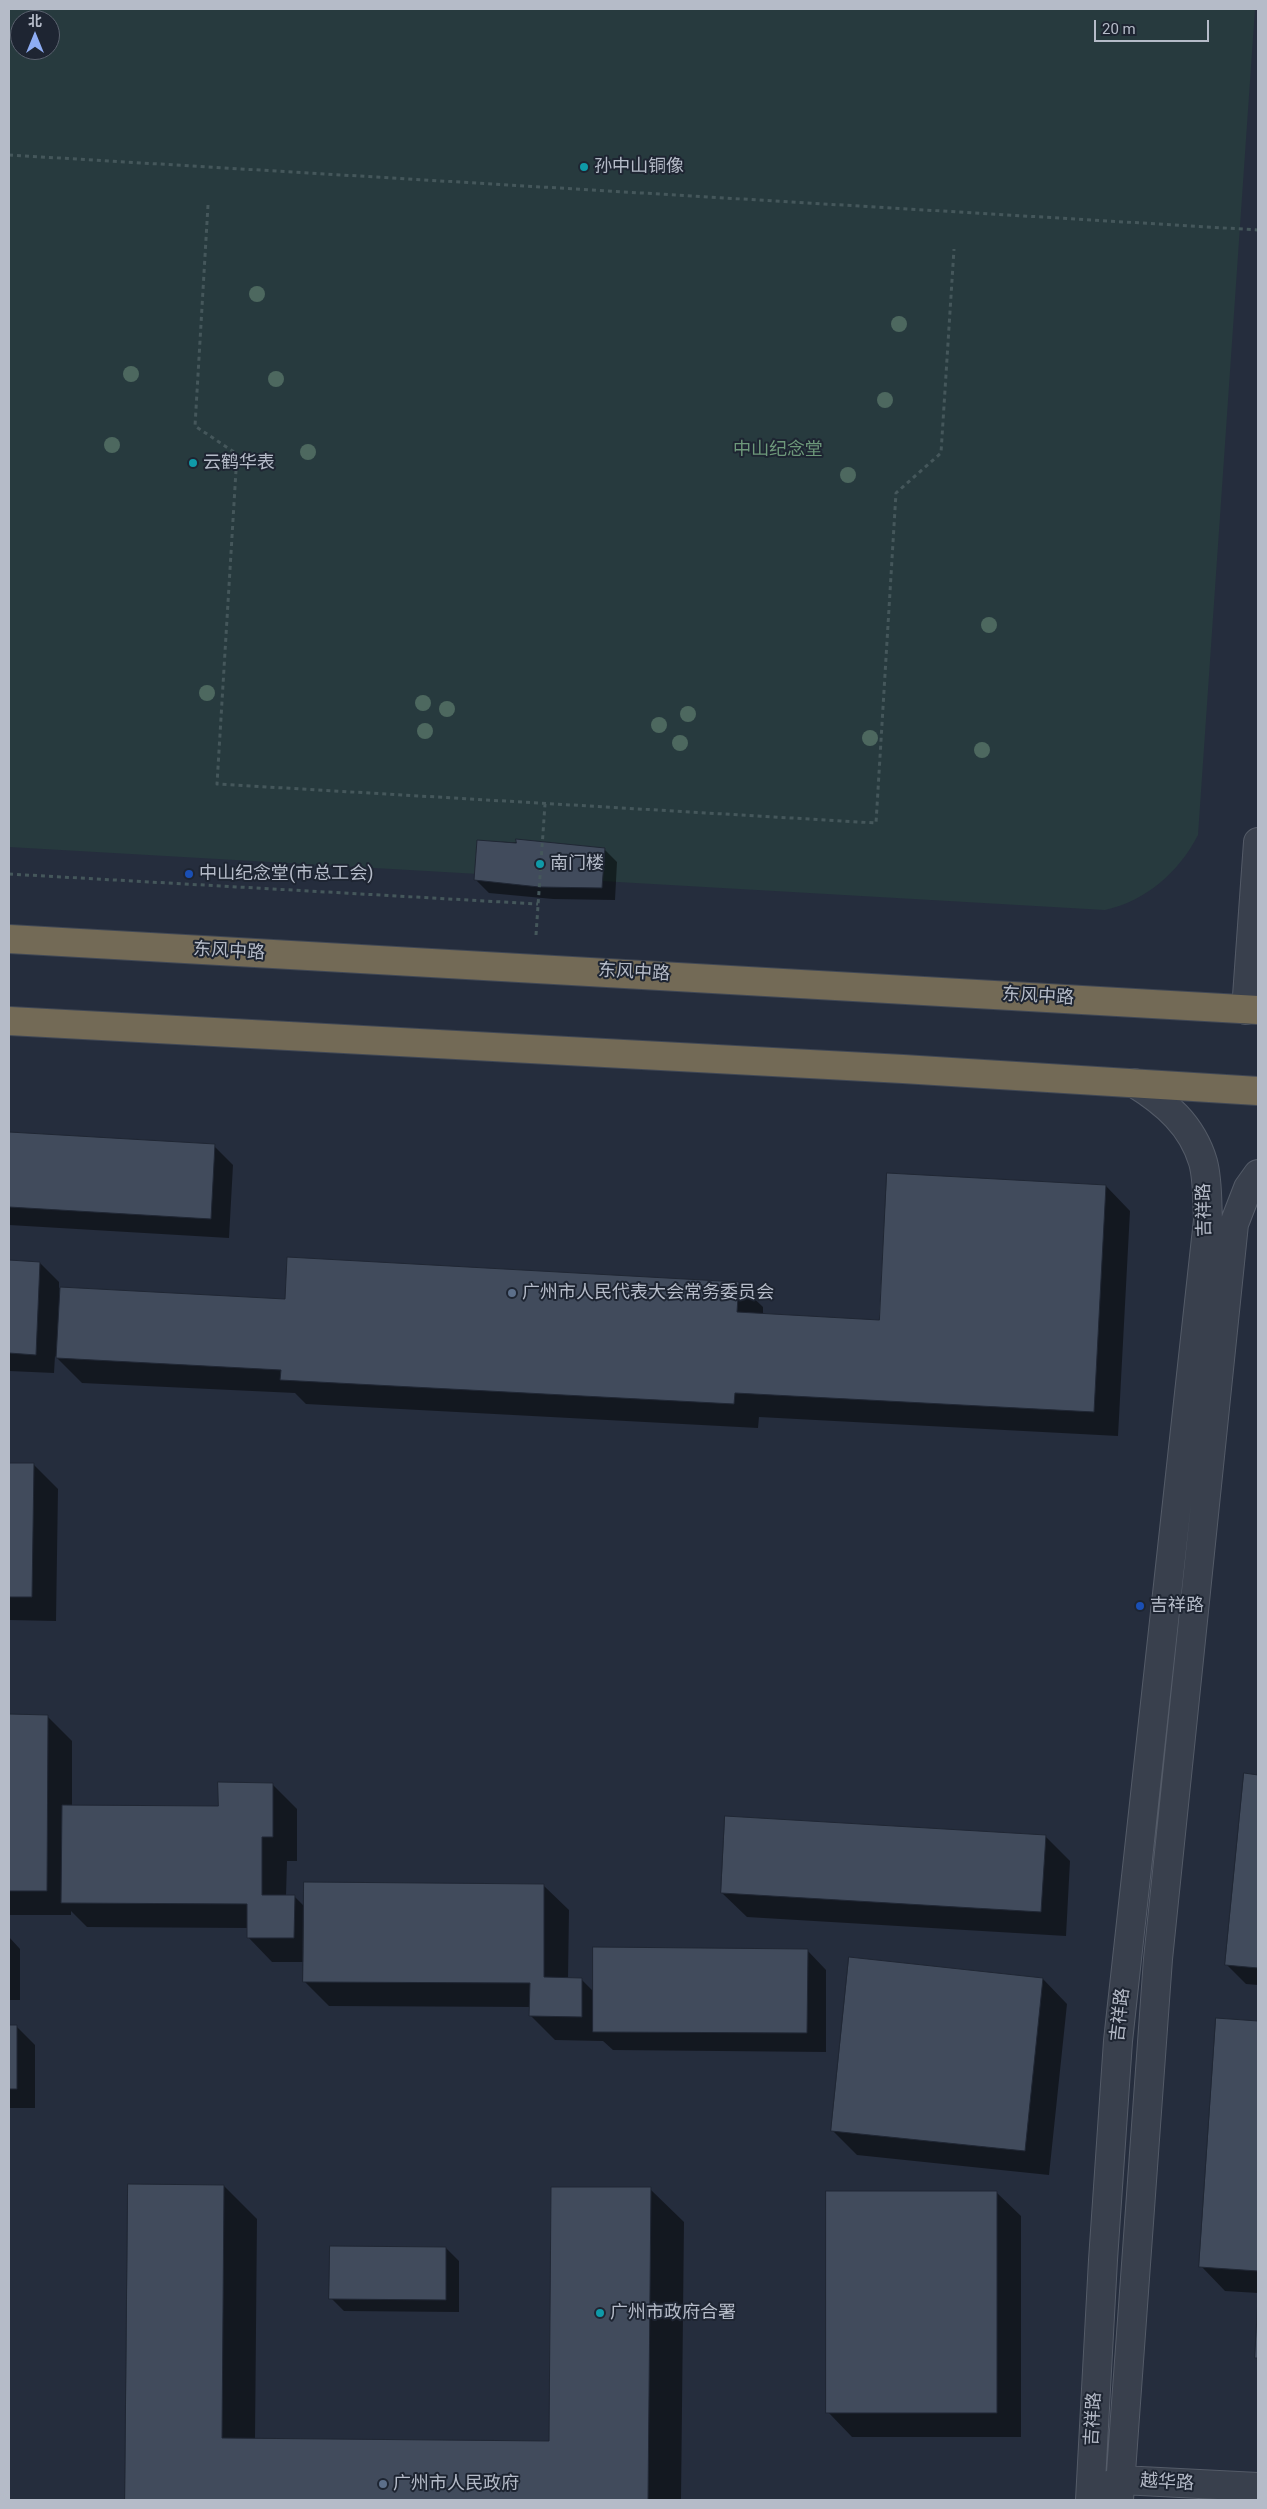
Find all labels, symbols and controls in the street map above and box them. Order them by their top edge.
north arrow [10,10,60,60]
scale bar [1097,10,1212,42]
text: 北 [28,13,42,29]
text: 20 m [1102,20,1136,38]
place label: 孙中山铜像 [594,156,684,178]
marker: 孙中山铜像 [578,161,590,173]
park label: 中山纪念堂 [733,439,823,461]
place label: 云鹤华表 [203,452,275,474]
marker: 云鹤华表 [187,457,199,469]
place label: 南门楼 [550,853,604,875]
marker: 南门楼 [534,858,546,870]
place label: 中山纪念堂(市总工会) [199,863,373,885]
marker: 中山纪念堂(市总工会) [183,868,195,880]
street label: 东风中路 [192,939,266,965]
street label: 东风中路 [597,960,671,986]
street label: 东风中路 [1001,984,1075,1010]
street label: 吉祥路 [1194,1183,1216,1237]
place label: 广州市人民代表大会常务委员会 [522,1282,774,1304]
marker: 广州市人民代表大会常务委员会 [506,1287,518,1299]
place label: 吉祥路 [1150,1595,1204,1617]
marker: 吉祥路 [1134,1600,1146,1612]
street label: 吉祥路 [1107,1987,1135,2043]
place label: 广州市政府合署 [610,2302,736,2324]
marker: 广州市政府合署 [594,2307,606,2319]
street label: 吉祥路 [1082,2391,1106,2447]
street label: 越华路 [1139,2471,1195,2495]
place label: 广州市人民政府 [393,2473,519,2495]
marker: 广州市人民政府 [377,2478,389,2490]

